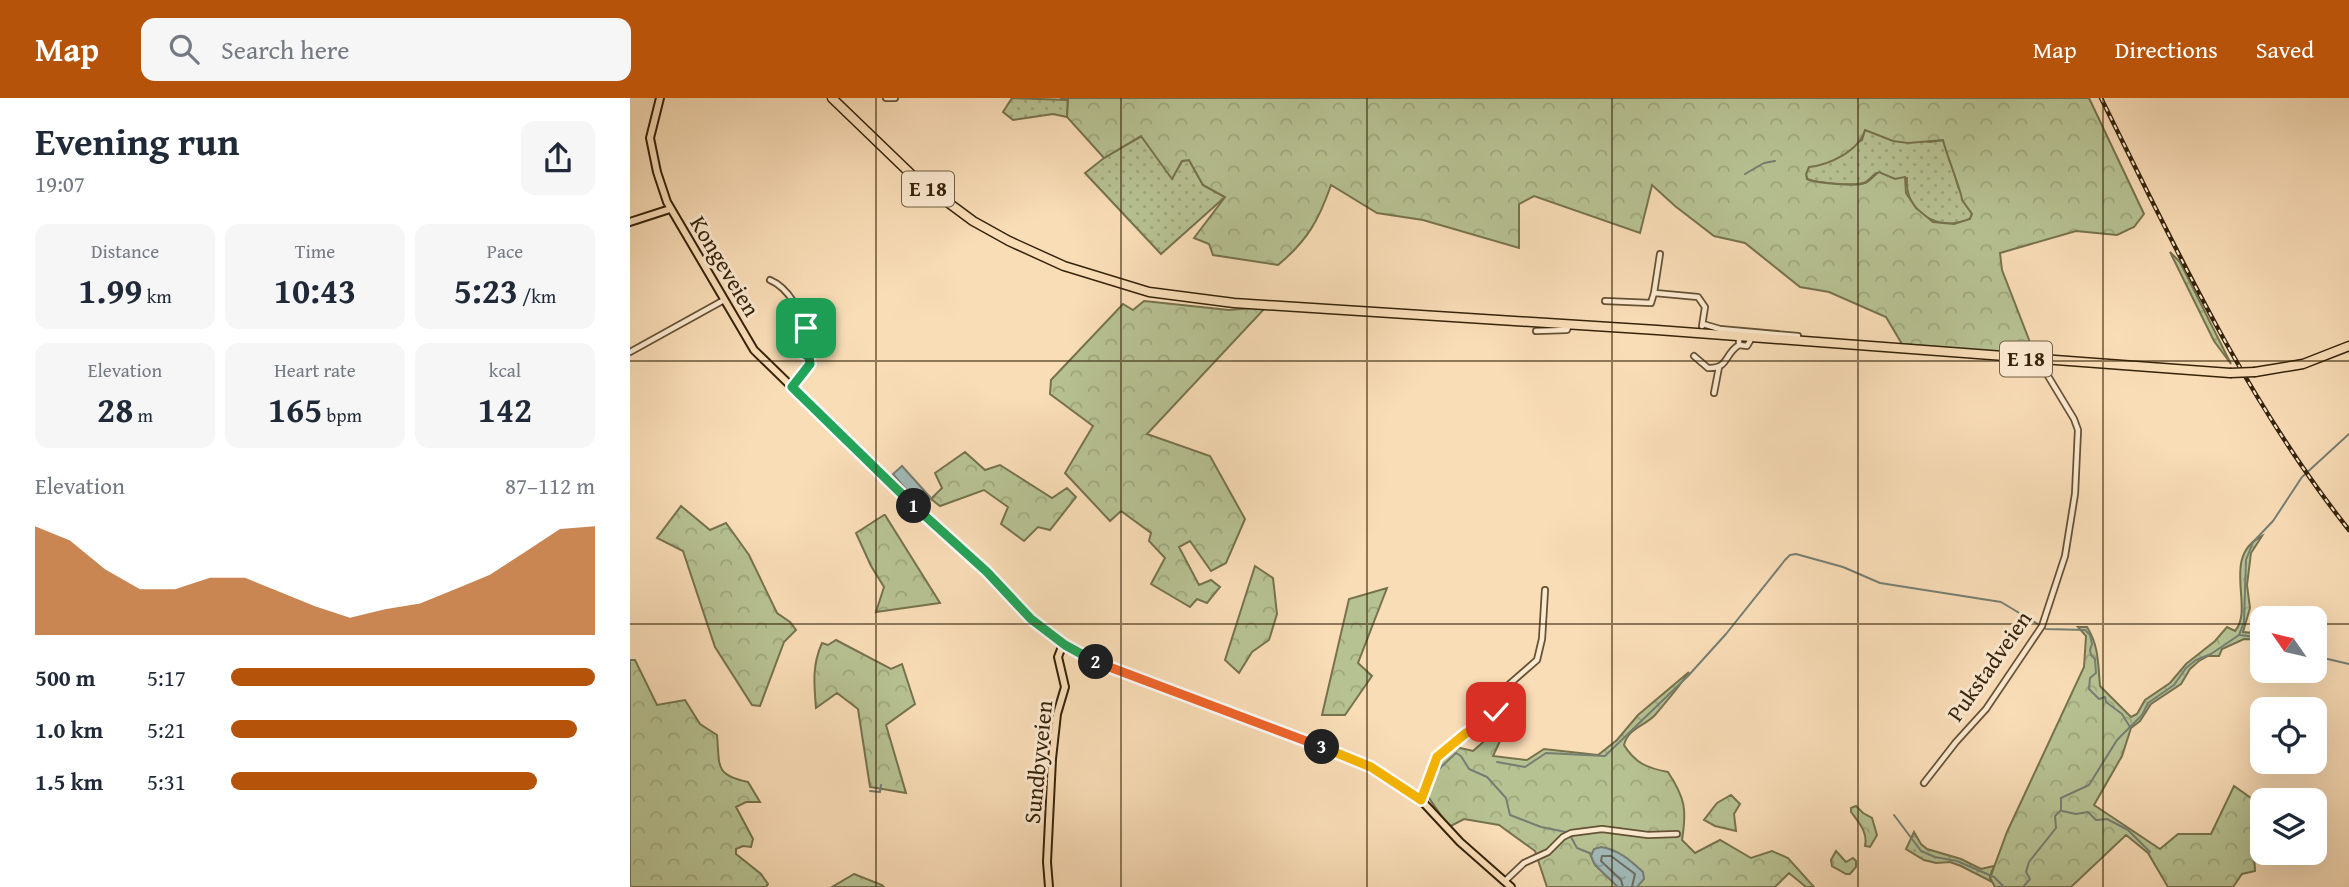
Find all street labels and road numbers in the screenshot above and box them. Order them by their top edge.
road number: E 18 [902,172,954,206]
street label: Kongeveien [682,209,769,322]
road number: E 18 [2000,342,2052,376]
street label: Pukstadveien [1938,603,2039,728]
street label: Sundbyveien [1015,698,1060,825]

